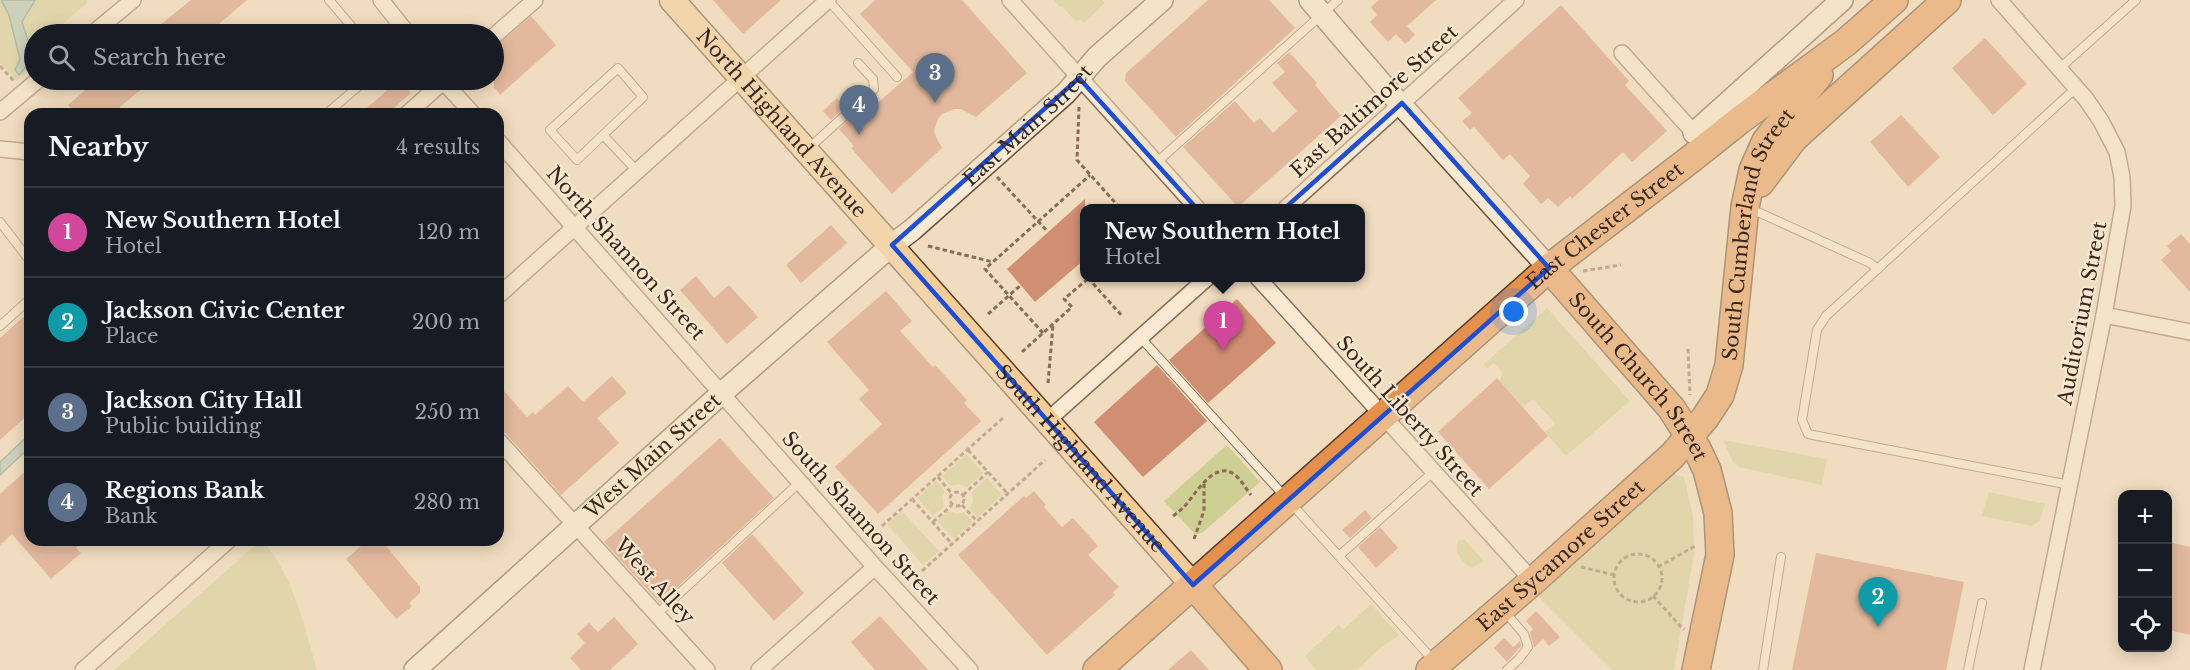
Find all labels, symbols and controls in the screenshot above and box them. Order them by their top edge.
street label: East Baltimore Street [1286,19,1463,182]
search box [24,24,504,90]
street label: North Highland Avenue [692,24,872,222]
icon: search [45,41,78,74]
text: Search here [93,44,226,71]
pin: 3 [916,54,954,103]
street label: East Main Street [958,59,1097,191]
pin: 4 [840,86,878,135]
street label: South Cumberland Street [1718,103,1800,362]
text: Nearby [48,131,149,163]
text: 4 results [396,135,480,159]
street label: East Chester Street [1522,157,1688,294]
street label: North Shannon Street [542,161,711,345]
popup [1080,204,1365,282]
text: New Southern Hotel [105,207,341,234]
text: New Southern Hotel [1105,218,1340,245]
street label: Auditorium Street [2052,219,2112,408]
text: 1 [63,220,72,244]
text: 120 m [417,220,480,244]
text: Hotel [105,234,162,258]
text: Hotel [1105,245,1161,269]
street label: South Church Street [1564,287,1713,465]
text: Jackson Civic Center [105,297,345,324]
your location [1499,297,1528,326]
pin: 1 [1204,302,1242,351]
text: 2 [61,310,74,334]
text: 200 m [412,310,480,334]
text: Place [105,324,159,348]
street label: South Liberty Street [1332,331,1489,501]
street label: South Highland Avenue [990,360,1170,557]
text: Jackson City Hall [105,387,303,414]
street label: West Main Street [579,388,726,524]
text: 3 [61,400,74,424]
text: 250 m [415,400,480,424]
text: Public building [105,414,261,438]
street label: South Shannon Street [777,427,945,610]
street label: East Sycamore Street [1472,474,1650,636]
text: Regions Bank [105,477,264,504]
text: 4 [61,490,74,514]
text: 280 m [414,490,480,514]
map controls [2118,490,2172,652]
button: + [2118,490,2172,544]
text: Bank [105,504,158,528]
street label: West Alley [609,532,700,629]
button: − [2118,544,2172,598]
pin: 2 [1858,578,1898,627]
button: locate [2118,598,2172,652]

